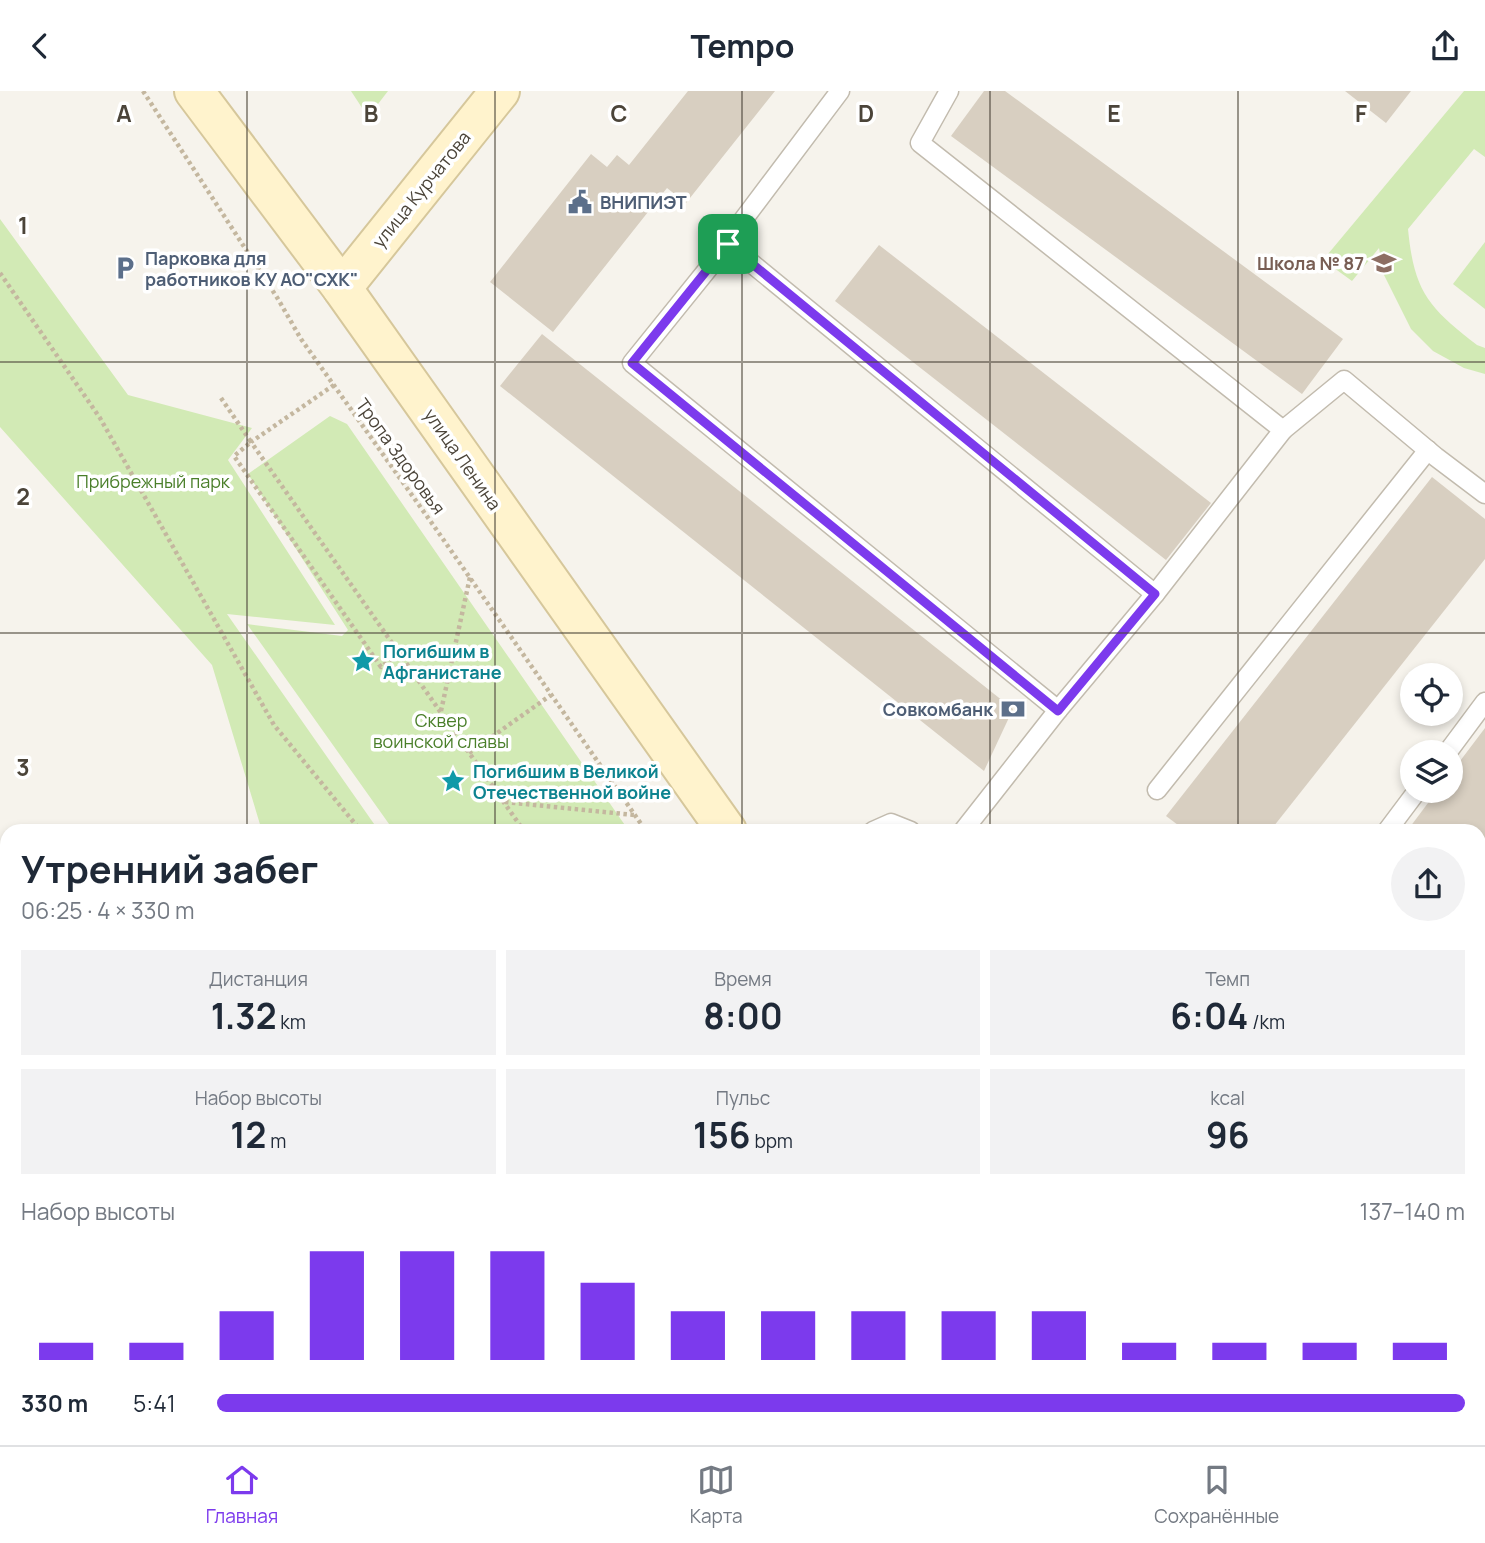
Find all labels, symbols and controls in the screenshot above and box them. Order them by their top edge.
text: Tempo [691,24,794,68]
icon: back [21,27,59,65]
icon: share [1426,27,1464,65]
text: A [116,97,132,129]
text: B [364,97,378,129]
text: C [611,97,628,129]
text: D [858,97,874,129]
text: E [1107,97,1121,129]
text: F [1355,97,1367,129]
street label: улица Курчатова [367,126,475,252]
public building icon: ВНИПИЭТ [566,188,594,216]
place label: ВНИПИЭТ [600,190,687,214]
text: 1 [18,209,28,241]
pin [698,214,758,274]
icon: arrive [709,225,747,263]
place label: Парковка для работников КУ АО"СХК" [145,246,358,291]
school or university icon: Школа № 87 [1370,249,1398,277]
place label: Школа № 87 [1257,251,1364,275]
parking icon: Парковка для работников КУ АО"СХК" [111,254,139,282]
street label: Тропа Здоровья [351,393,451,519]
street label: улица Ленина [419,403,507,515]
park label: Прибрежный парк [76,469,231,493]
text: 2 [16,480,30,512]
place label: Погибшим в Афганистане [383,639,502,684]
place icon: Погибшим в Афганистане [349,647,377,675]
map controls [1400,663,1463,803]
button: locate [1400,663,1463,726]
bank icon: Совкомбанк [999,695,1027,723]
place label: Совкомбанк [883,697,994,721]
park label: Сквер воинской славы [373,708,509,753]
button: layers [1400,740,1463,803]
text: 3 [16,751,30,783]
place label: Погибшим в Великой Отечественной войне [473,759,671,804]
place icon: Погибшим в Великой Отечественной войне [439,767,467,795]
text: Утренний забег [21,842,318,894]
button: share [1391,847,1465,921]
text: 06:25 · 4 × 330 m [21,894,195,926]
text: Дистанция [209,966,308,992]
text: Время [714,966,772,992]
text: Темп [1205,966,1250,992]
text: 1.32 [211,992,277,1040]
text: 8:00 [703,992,783,1040]
text: 6:04 [1170,992,1248,1040]
text: km [277,1009,306,1035]
text: /km [1248,1009,1285,1035]
text: Набор высоты [195,1085,322,1111]
text: Пульс [716,1085,770,1111]
text: kcal [1210,1085,1245,1111]
text: 12 [230,1111,266,1159]
text: 156 [693,1111,751,1159]
text: 96 [1206,1111,1249,1159]
text: m [266,1128,286,1154]
text: bpm [751,1128,793,1154]
text: Набор высоты [21,1195,175,1227]
text: 137–140 m [1359,1195,1465,1227]
text: 330 m [21,1387,88,1419]
text: 5:41 [133,1387,176,1419]
tab: Главная [206,1461,278,1529]
tab: Карта [690,1461,743,1529]
tab: Сохранённые [1154,1461,1279,1529]

